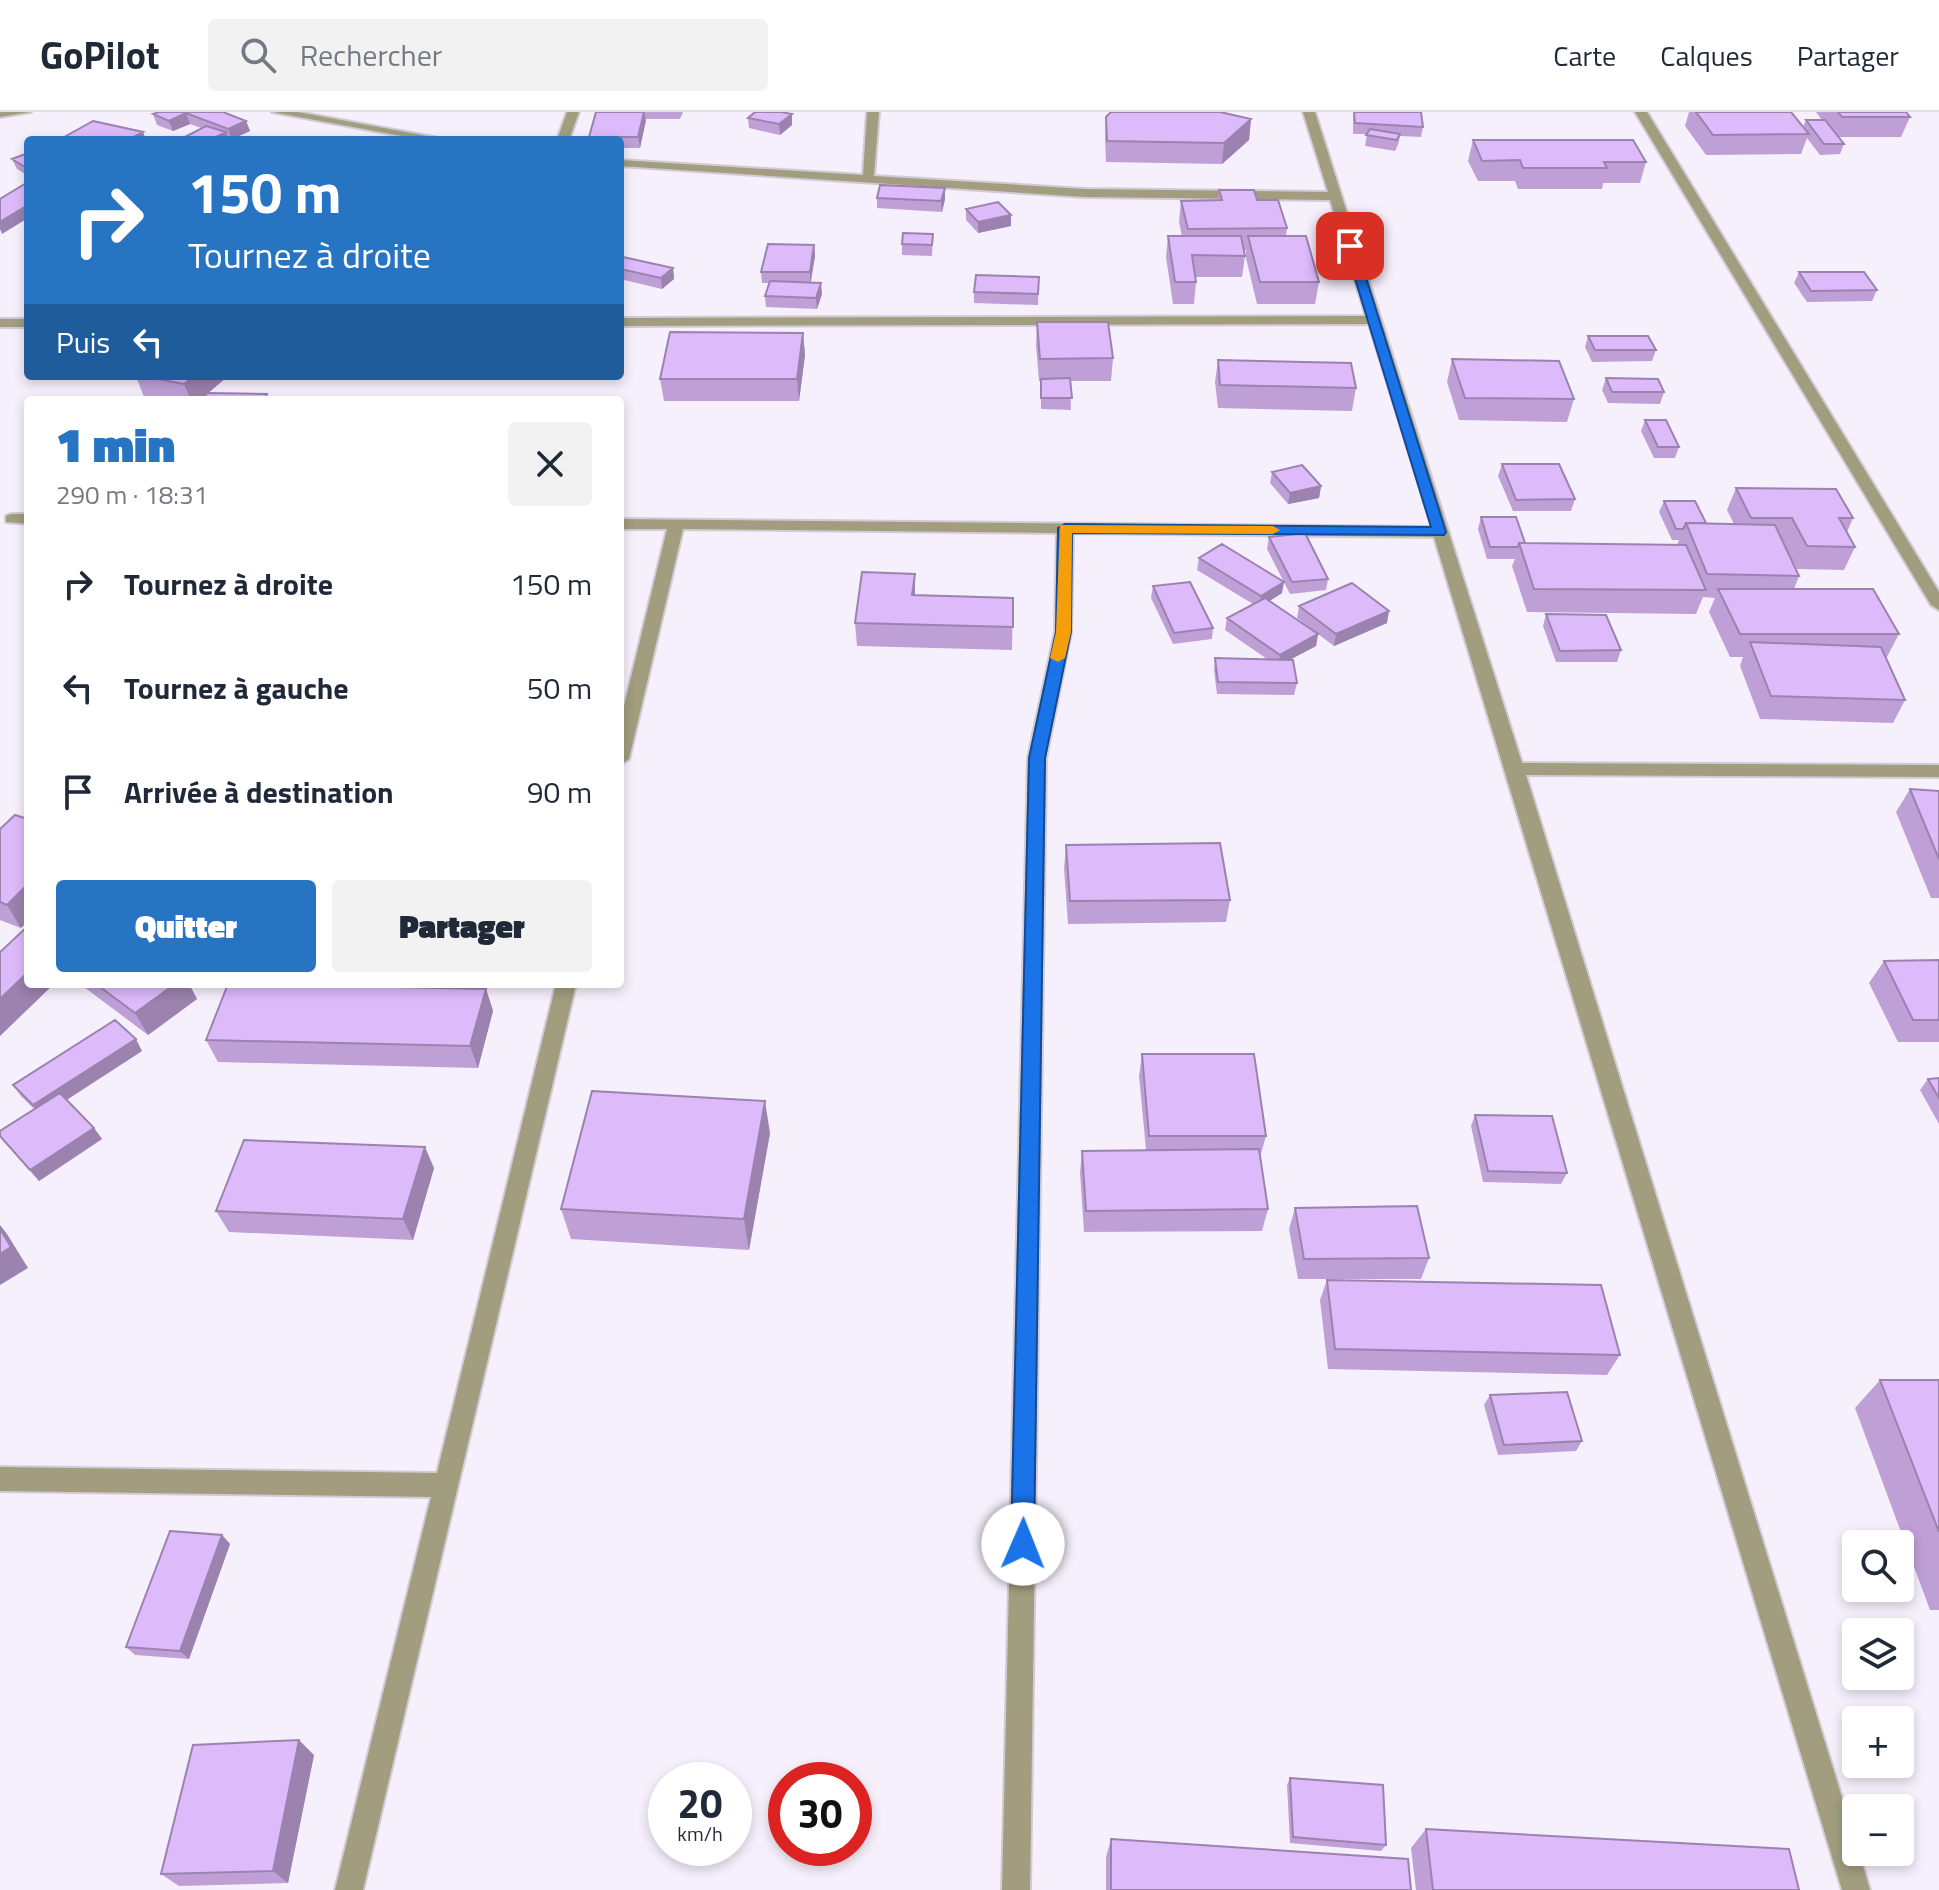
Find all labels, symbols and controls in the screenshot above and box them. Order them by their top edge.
search box [208,19,768,91]
text: GoPilot [40,26,160,84]
text: Rechercher [300,32,442,78]
icon: search [236,33,280,77]
text: Carte [1553,34,1616,77]
text: Calques [1660,34,1753,77]
text: Partager [1797,34,1899,77]
text: 150 m [188,150,341,235]
icon: right [56,168,160,272]
pin [1316,212,1384,280]
icon: arrive [1328,224,1372,268]
text: Tournez à droite [188,227,431,282]
text: Puis [56,319,110,365]
icon: left [126,320,170,364]
text: 1 min [56,408,175,481]
button: close [508,422,592,506]
text: 290 m · 18:31 [56,475,208,514]
text: Tournez à droite [124,561,333,607]
text: 150 m [510,561,592,607]
icon: right [56,562,100,606]
text: Tournez à gauche [124,665,349,711]
text: 50 m [527,665,592,711]
icon: left [56,666,100,710]
text: Arrivée à destination [124,769,394,815]
text: 90 m [527,769,592,815]
icon: arrive [56,770,100,814]
button: Quitter [56,880,316,972]
button: Partager [332,880,592,972]
position arrow [981,1502,1065,1586]
map controls [1842,1530,1914,1866]
button: search [1842,1530,1914,1602]
button: layers [1842,1618,1914,1690]
button: + [1842,1706,1914,1778]
speed limit sign: 30 [768,1762,872,1866]
text: 20 [678,1773,722,1834]
button: − [1842,1794,1914,1866]
text: km/h [677,1818,723,1849]

